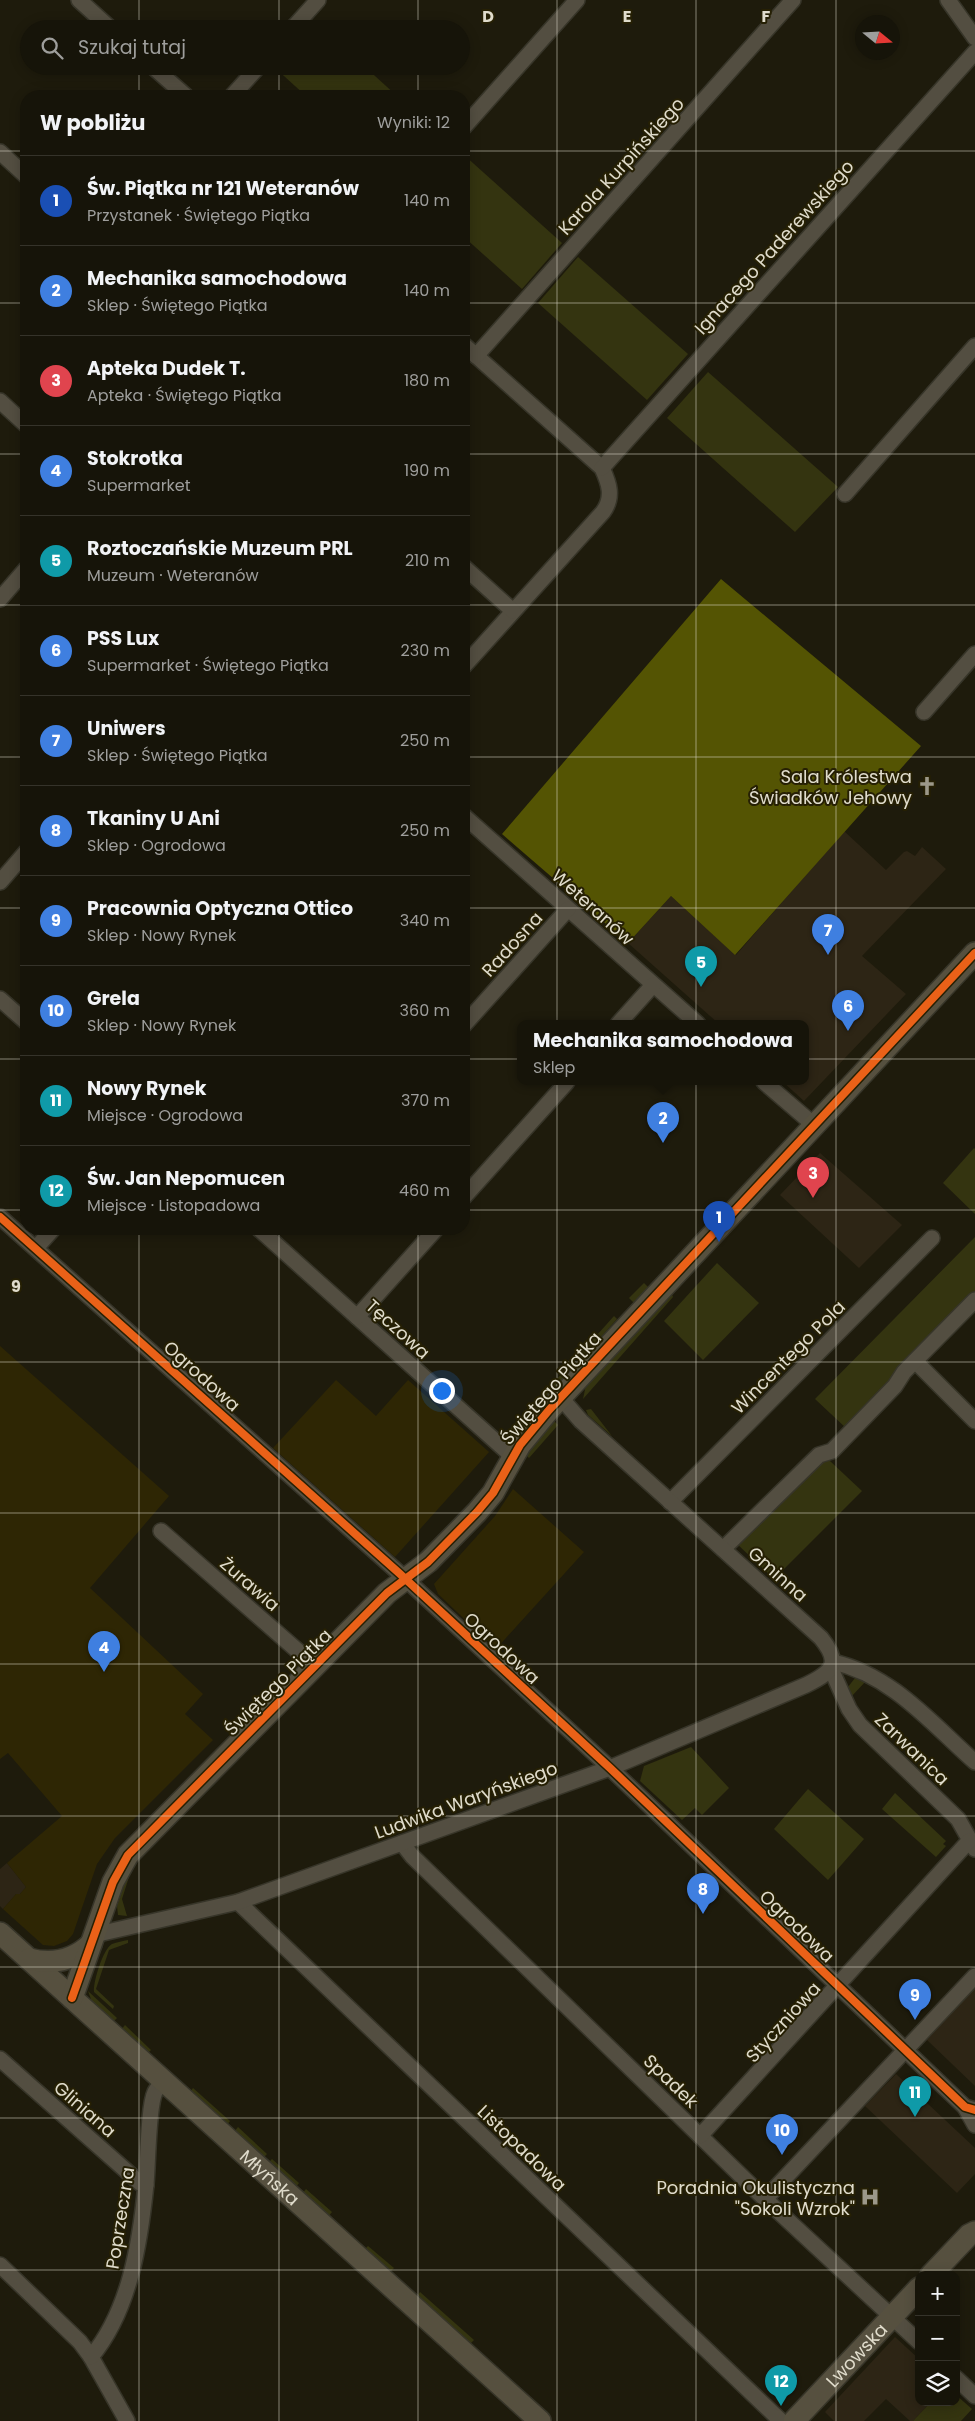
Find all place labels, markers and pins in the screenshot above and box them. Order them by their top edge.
place label: Sala Królestwa Świadków Jehowy [749,764,912,810]
church icon: Sala Królestwa Świadków Jehowy [916,775,938,797]
pin: 7 [812,914,844,955]
pin: 5 [685,946,717,987]
pin: 6 [832,990,864,1031]
pin: 2 [647,1102,679,1143]
pin: 3 [797,1157,829,1198]
pin: 1 [703,1201,735,1242]
pin: 4 [88,1631,120,1672]
pin: 8 [687,1873,719,1914]
pin: 9 [899,1979,931,2020]
pin: 11 [899,2076,931,2117]
pin: 10 [766,2114,798,2155]
place label: Poradnia Okulistyczna "Sokoli Wzrok" [656,2175,855,2221]
hospital icon: Poradnia Okulistyczna "Sokoli Wzrok" [859,2186,881,2208]
pin: 12 [765,2365,797,2406]

